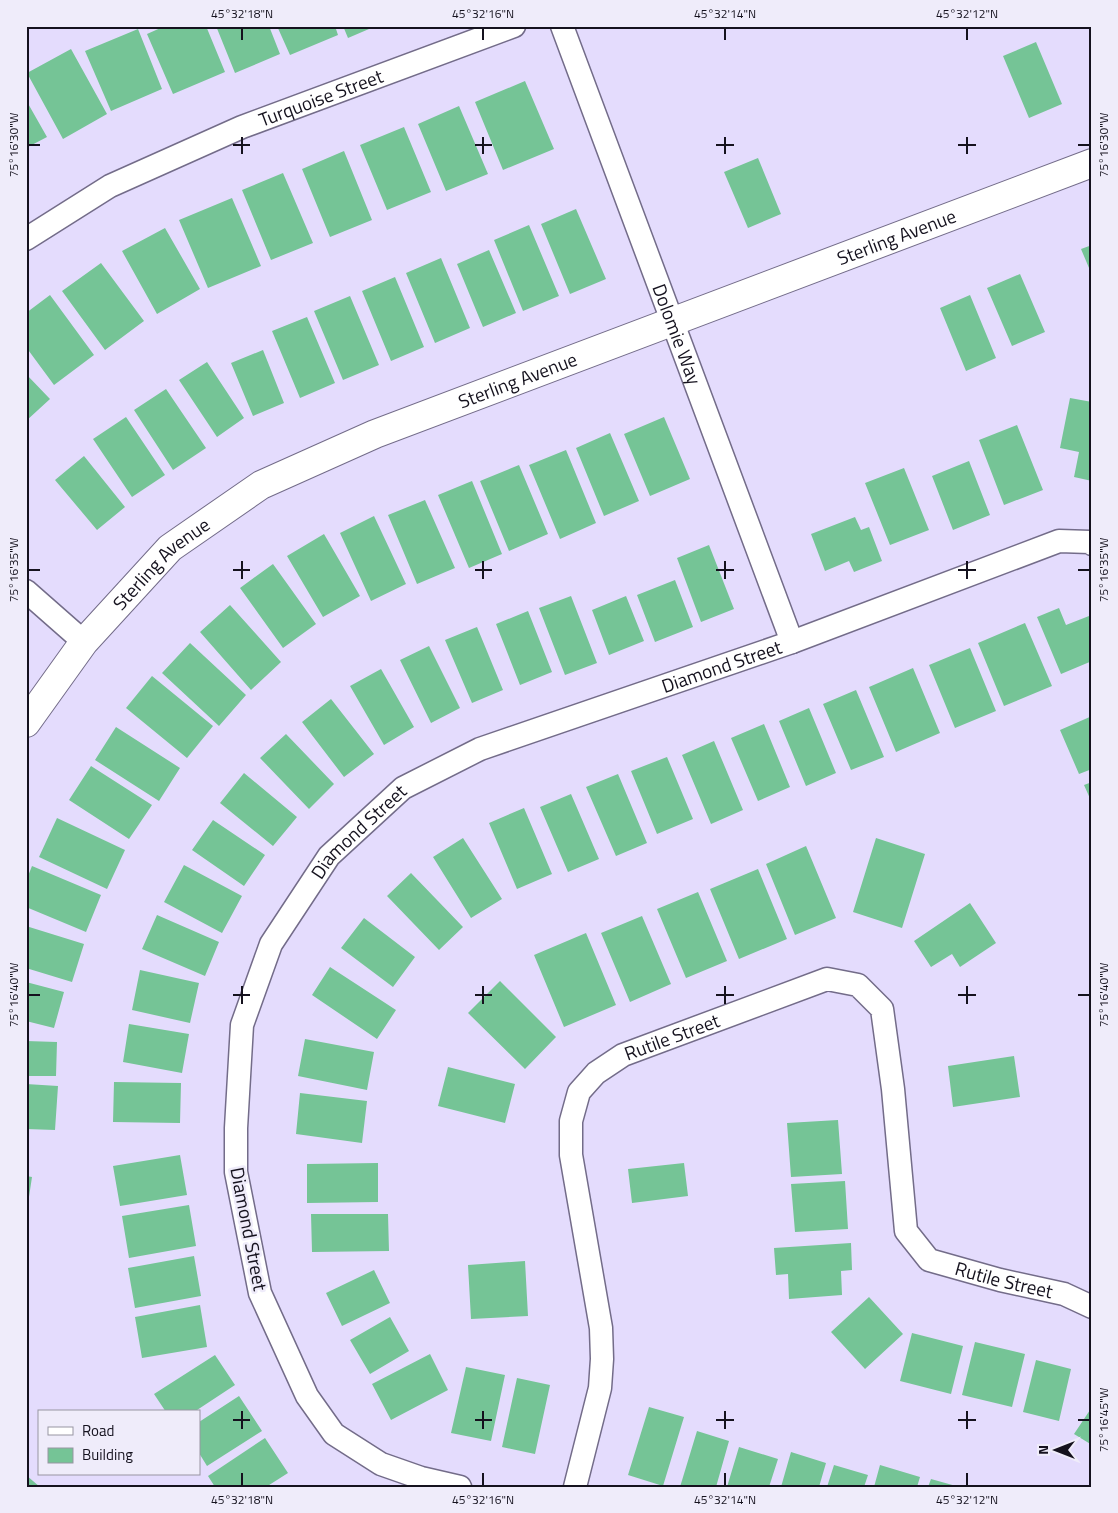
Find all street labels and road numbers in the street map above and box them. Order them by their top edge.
street label: Turquoise Street [254,61,387,134]
street label: Sterling Avenue [833,201,960,272]
street label: Dolomie Way [645,279,710,389]
street label: Sterling Avenue [454,344,581,415]
street label: Sterling Avenue [105,510,215,616]
street label: Diamond Street [657,632,786,700]
street label: Diamond Street [303,777,413,884]
street label: Rutile Street [620,1005,724,1067]
street label: Diamond Street [223,1165,276,1293]
street label: Rutile Street [952,1253,1056,1305]

